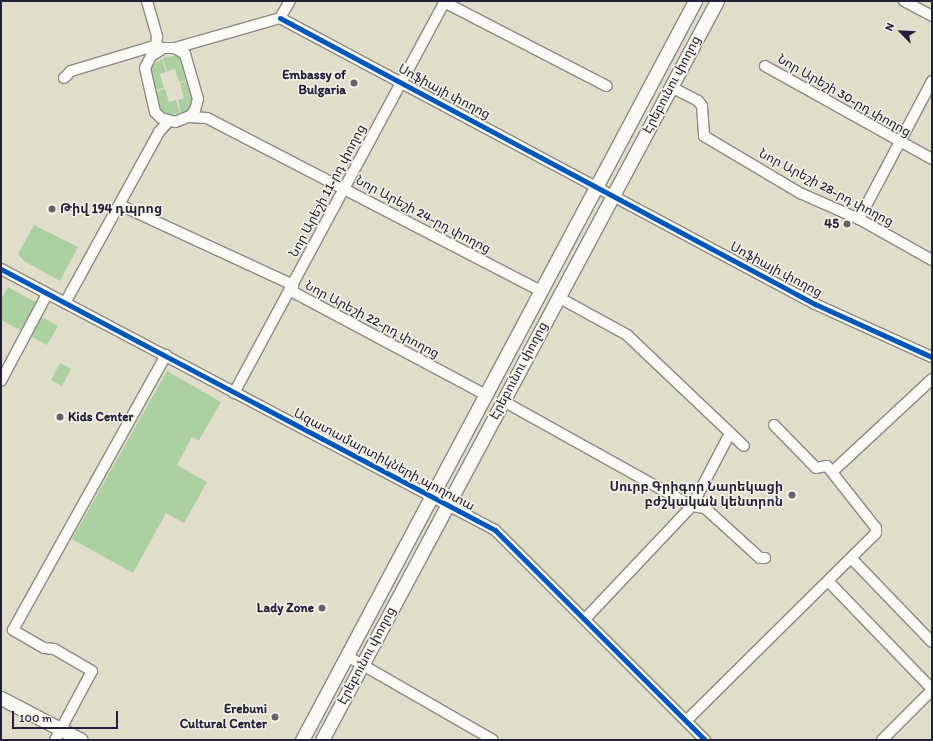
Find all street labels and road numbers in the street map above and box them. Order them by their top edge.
street label: Էրեբունու փողոց [640,33,704,137]
street label: Նոր Արեշի 30-րդ փողոց [775,51,913,141]
street label: Սոֆիայի փողոց [395,61,493,123]
street label: Նոր Արեշի 11-րդ փողոց [286,122,370,260]
street label: Նոր Արեշի 28-րդ փողոց [756,146,896,230]
street label: Նոր Արեշի 24-րդ փողոց [353,173,493,257]
street label: Սոֆիայի փողոց [727,239,825,301]
street label: Նոր Արեշի 22-րդ փողոց [302,278,442,362]
street label: Էրեբունու փողոց [487,319,551,423]
street label: Ազատամարտիկների պողոտա [291,406,477,514]
street label: Էրեբունու փողոց [335,604,399,708]

